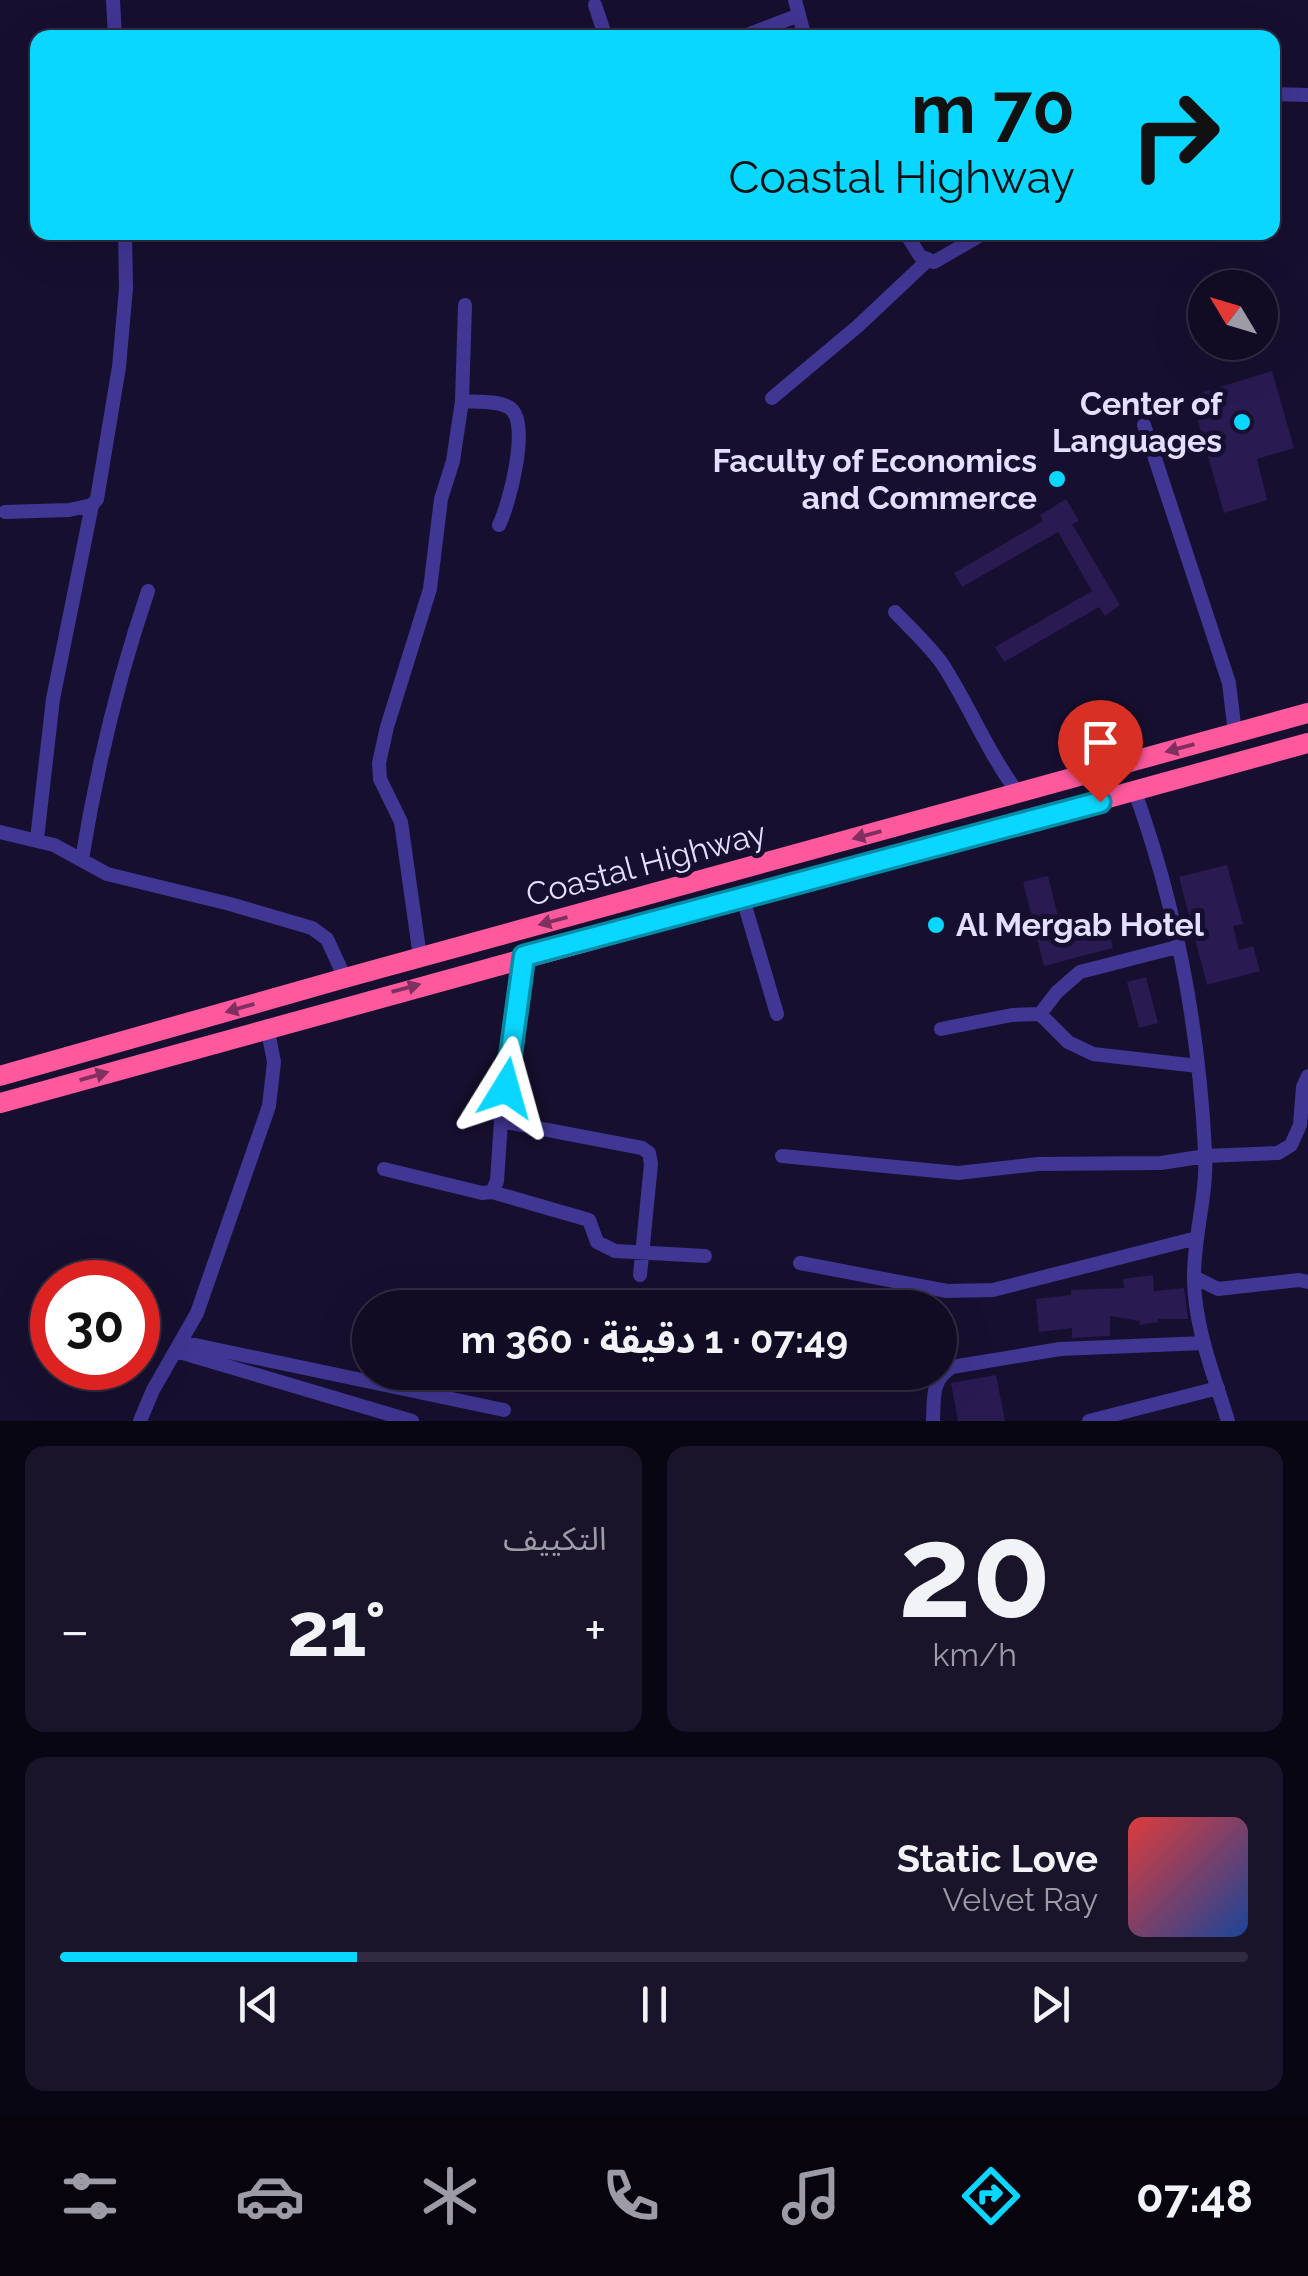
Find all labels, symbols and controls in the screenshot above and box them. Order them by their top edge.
text: 70 m [911,67,1075,149]
icon: right [1110,70,1240,200]
text: Coastal Highway [728,151,1075,204]
north arrow [1188,270,1278,360]
map controls [1188,270,1278,360]
place label: Center of Languages [1052,385,1223,459]
marker: Center of Languages [1231,411,1253,433]
place label: Faculty of Economics and Commerce [712,442,1037,516]
marker: Faculty of Economics and Commerce [1046,468,1068,490]
pin [1058,700,1143,803]
icon: arrive [1073,715,1128,770]
one-way arrow [1164,741,1195,757]
street label: Coastal Highway [522,814,770,913]
one-way arrow [851,827,882,843]
place label: Al Mergab Hotel [956,906,1205,943]
one-way arrow [538,913,569,929]
marker: Al Mergab Hotel [925,914,947,936]
one-way arrow [391,979,422,995]
one-way arrow [225,1001,255,1016]
position arrow [454,1036,558,1140]
one-way arrow [79,1068,110,1083]
speed limit sign: 30 [30,1260,160,1390]
text: 07:49 · 1 دقيقة · 360 m [461,1317,848,1362]
text: 20 [898,1495,1051,1647]
text: التكييف [503,1520,607,1557]
text: 21° [287,1585,386,1674]
text: − [60,1598,90,1663]
text: + [584,1598,607,1663]
text: km/h [933,1636,1017,1673]
text: Static Love [897,1836,1098,1881]
text: Velvet Ray [943,1881,1098,1918]
icon: previous [231,1977,286,2032]
icon: pause [627,1977,682,2032]
icon: next [1023,1977,1078,2032]
icon: filters [55,2161,125,2231]
icon: car [235,2161,305,2231]
icon: climate [415,2161,485,2231]
icon: phone [596,2161,666,2231]
icon: music [776,2161,846,2231]
icon: directions [956,2161,1026,2231]
text: 07:48 [1136,2170,1253,2223]

